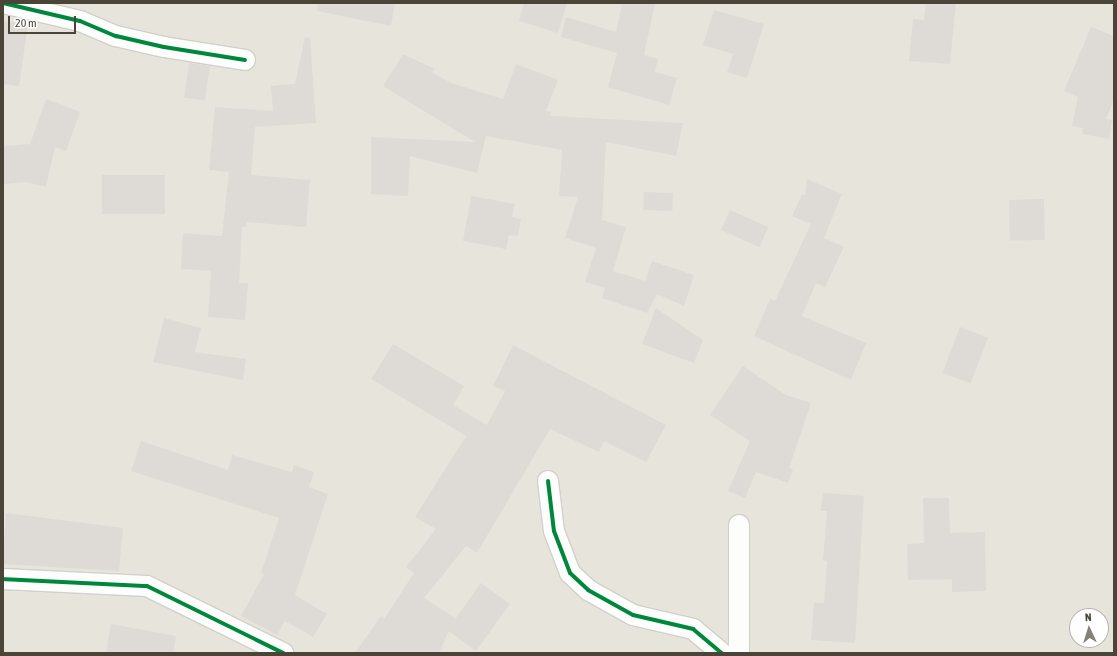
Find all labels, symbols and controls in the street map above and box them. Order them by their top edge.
scale bar [10,8,78,34]
text: 20 m [15,16,37,30]
north arrow [1069,608,1109,648]
text: N [1085,611,1092,623]

